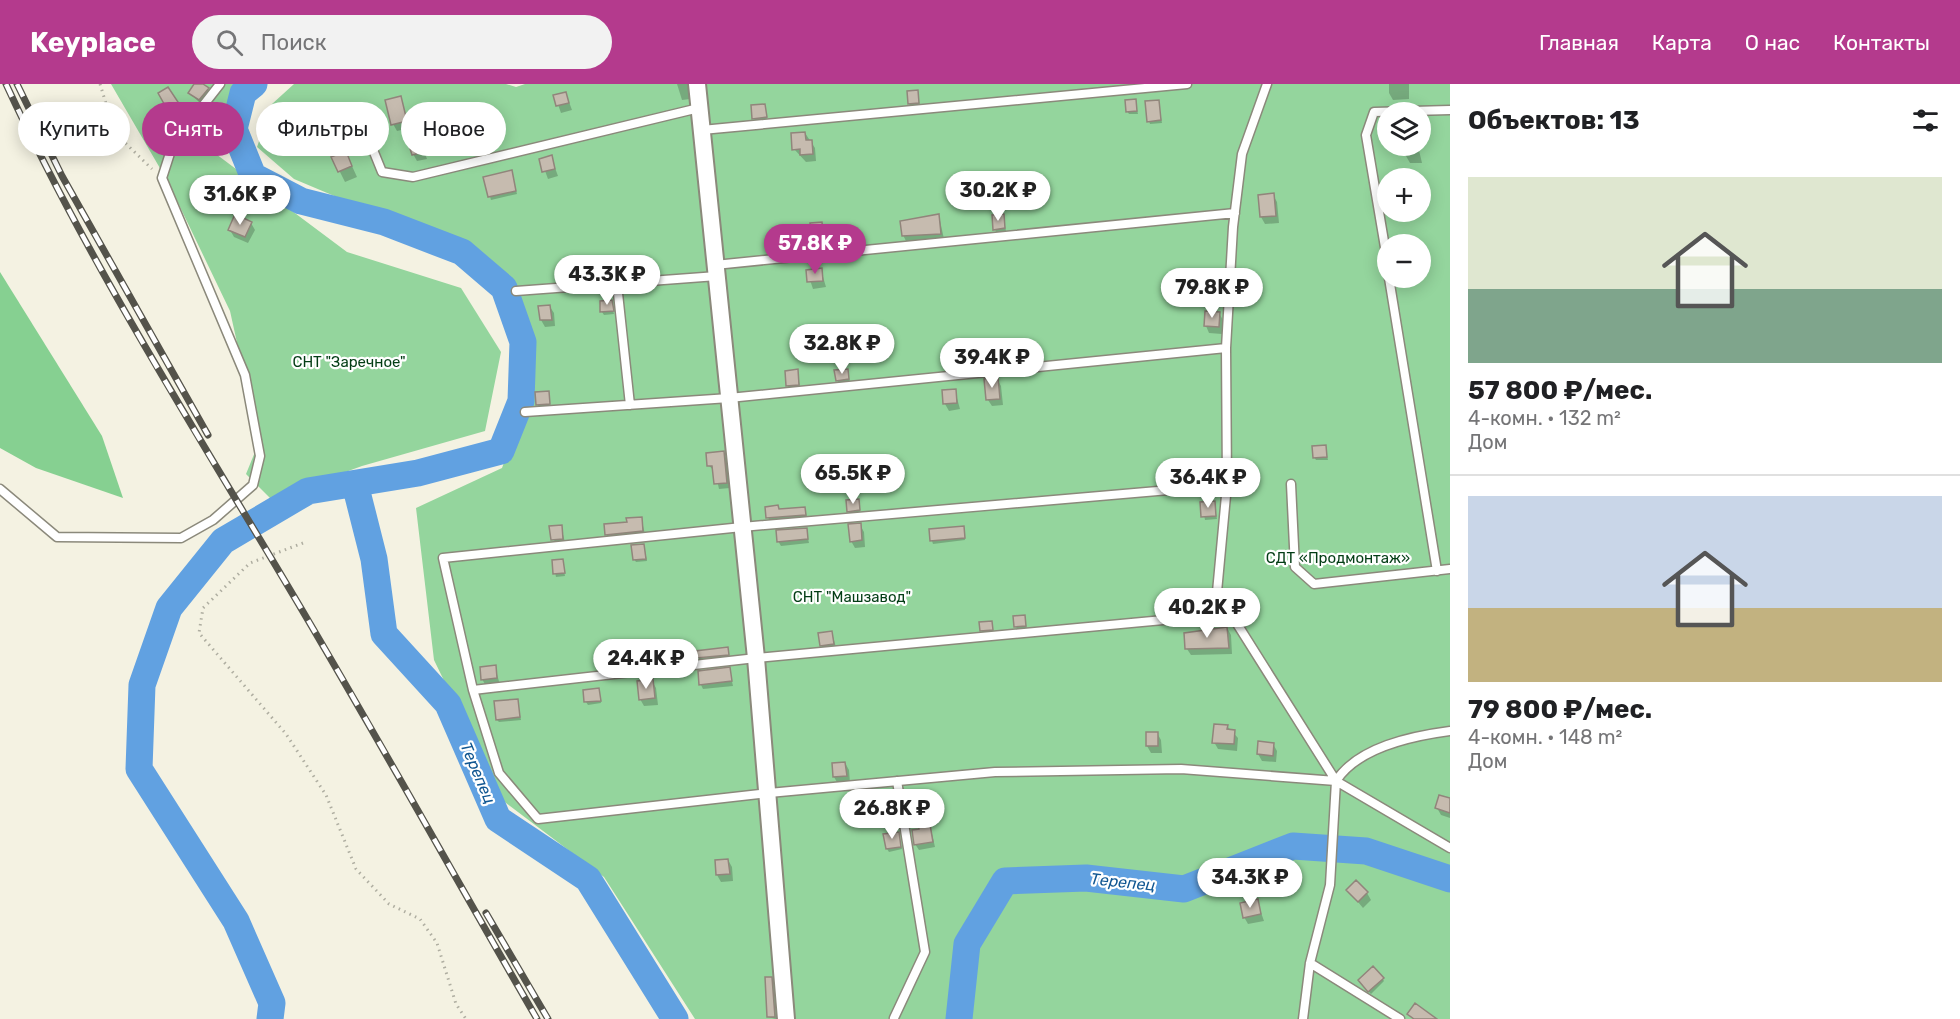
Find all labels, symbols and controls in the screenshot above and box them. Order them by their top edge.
search box [192,15,612,69]
text: Keyplace [30,26,156,59]
icon: search [213,26,246,59]
text: Поиск [261,29,326,56]
text: Главная [1539,30,1619,55]
text: Карта [1652,30,1712,55]
text: О нас [1745,30,1800,55]
text: Контакты [1833,30,1930,55]
chip: Купить [18,102,130,156]
chip: Снять [142,102,244,156]
chip: Фильтры [256,102,389,156]
chip: Новое [401,102,506,156]
map controls [1377,102,1431,288]
button: layers [1377,102,1431,156]
icon: filters [1909,104,1942,137]
text: Объектов: 13 [1468,105,1640,136]
button: + [1377,168,1431,222]
pin: 30.2K ₽ [943,171,1053,222]
pin: 31.6K ₽ [185,175,295,226]
text: 30.2K ₽ [959,178,1037,202]
text: 31.6K ₽ [203,182,277,206]
icon: home [1651,216,1759,324]
pin: 57.8K ₽ [760,224,870,275]
text: 57.8K ₽ [778,231,852,255]
button: − [1377,234,1431,288]
pin: 43.3K ₽ [552,255,662,306]
text: 43.3K ₽ [568,262,646,286]
pin: 79.8K ₽ [1157,268,1267,319]
text: 79.8K ₽ [1175,275,1249,299]
pin: 32.8K ₽ [787,324,897,375]
text: 32.8K ₽ [803,331,881,355]
pin: 39.4K ₽ [937,338,1047,389]
text: 39.4K ₽ [954,345,1030,369]
park label: СНТ "Заречное" [292,353,406,371]
text: 57 800 ₽/мес. [1468,375,1652,406]
text: 4-комн. · 132 m² [1468,406,1621,430]
text: Дом [1468,430,1507,454]
pin: 65.5K ₽ [798,454,908,505]
pin: 36.4K ₽ [1153,458,1263,509]
text: 65.5K ₽ [815,461,891,485]
text: 36.4K ₽ [1169,465,1247,489]
icon: home [1651,535,1759,643]
park label: СДТ «Продмонтаж» [1266,549,1410,567]
park label: СНТ "Машзавод" [793,588,911,606]
pin: 40.2K ₽ [1152,588,1262,639]
text: 40.2K ₽ [1168,595,1246,619]
pin: 24.4K ₽ [591,639,701,690]
text: 24.4K ₽ [607,646,685,670]
text: 79 800 ₽/мес. [1468,694,1652,725]
text: 4-комн. · 148 m² [1468,725,1622,749]
water label: Терепец [457,739,499,807]
text: Дом [1468,749,1507,773]
pin: 26.8K ₽ [837,789,947,840]
text: 26.8K ₽ [854,796,931,820]
pin: 34.3K ₽ [1195,858,1305,909]
text: 34.3K ₽ [1211,865,1289,889]
water label: Терепец [1090,869,1156,895]

